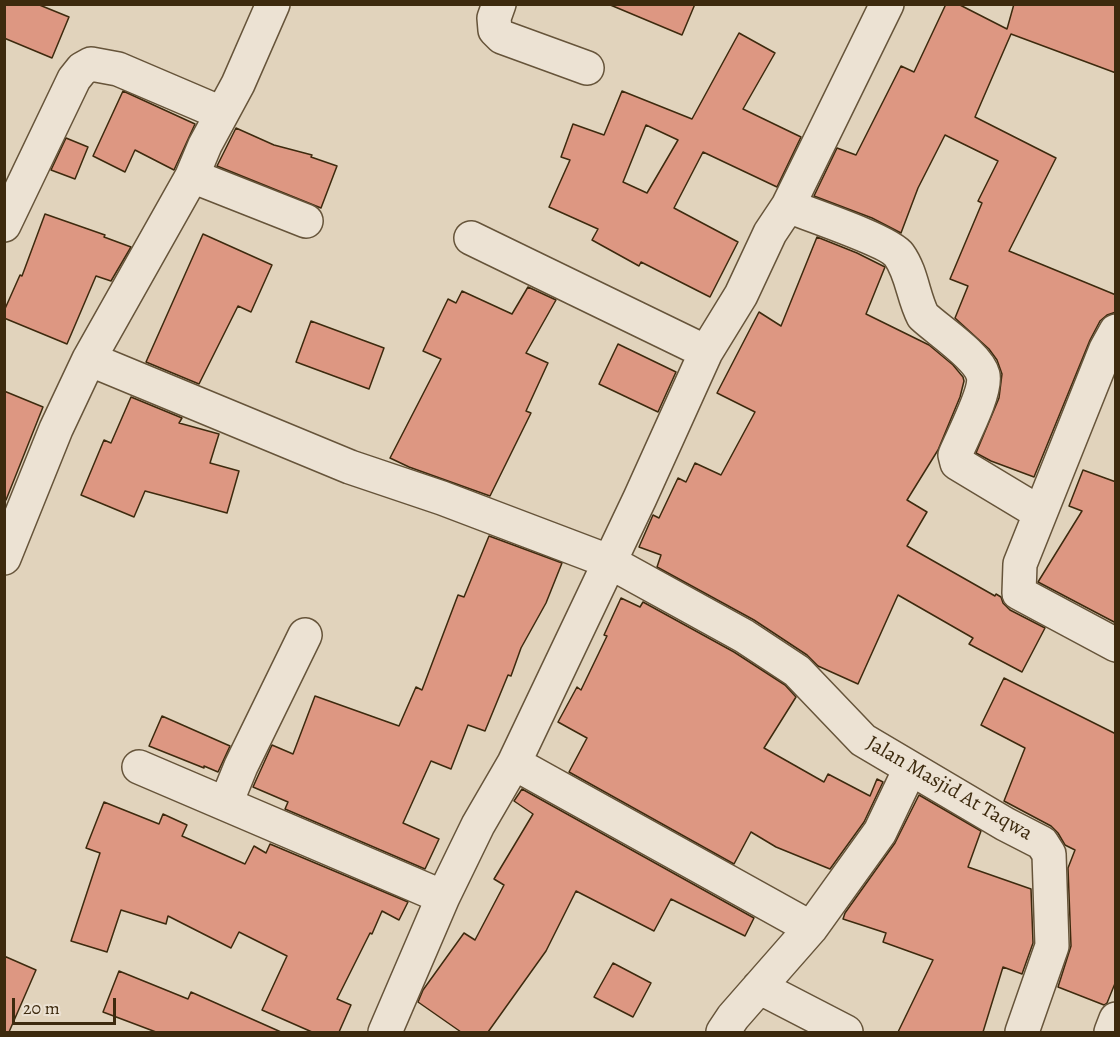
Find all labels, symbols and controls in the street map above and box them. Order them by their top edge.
street label: Jalan Masjid At Taqwa [861,731,1037,847]
scale bar [15,986,118,1024]
text: 20 m [23,996,60,1020]

